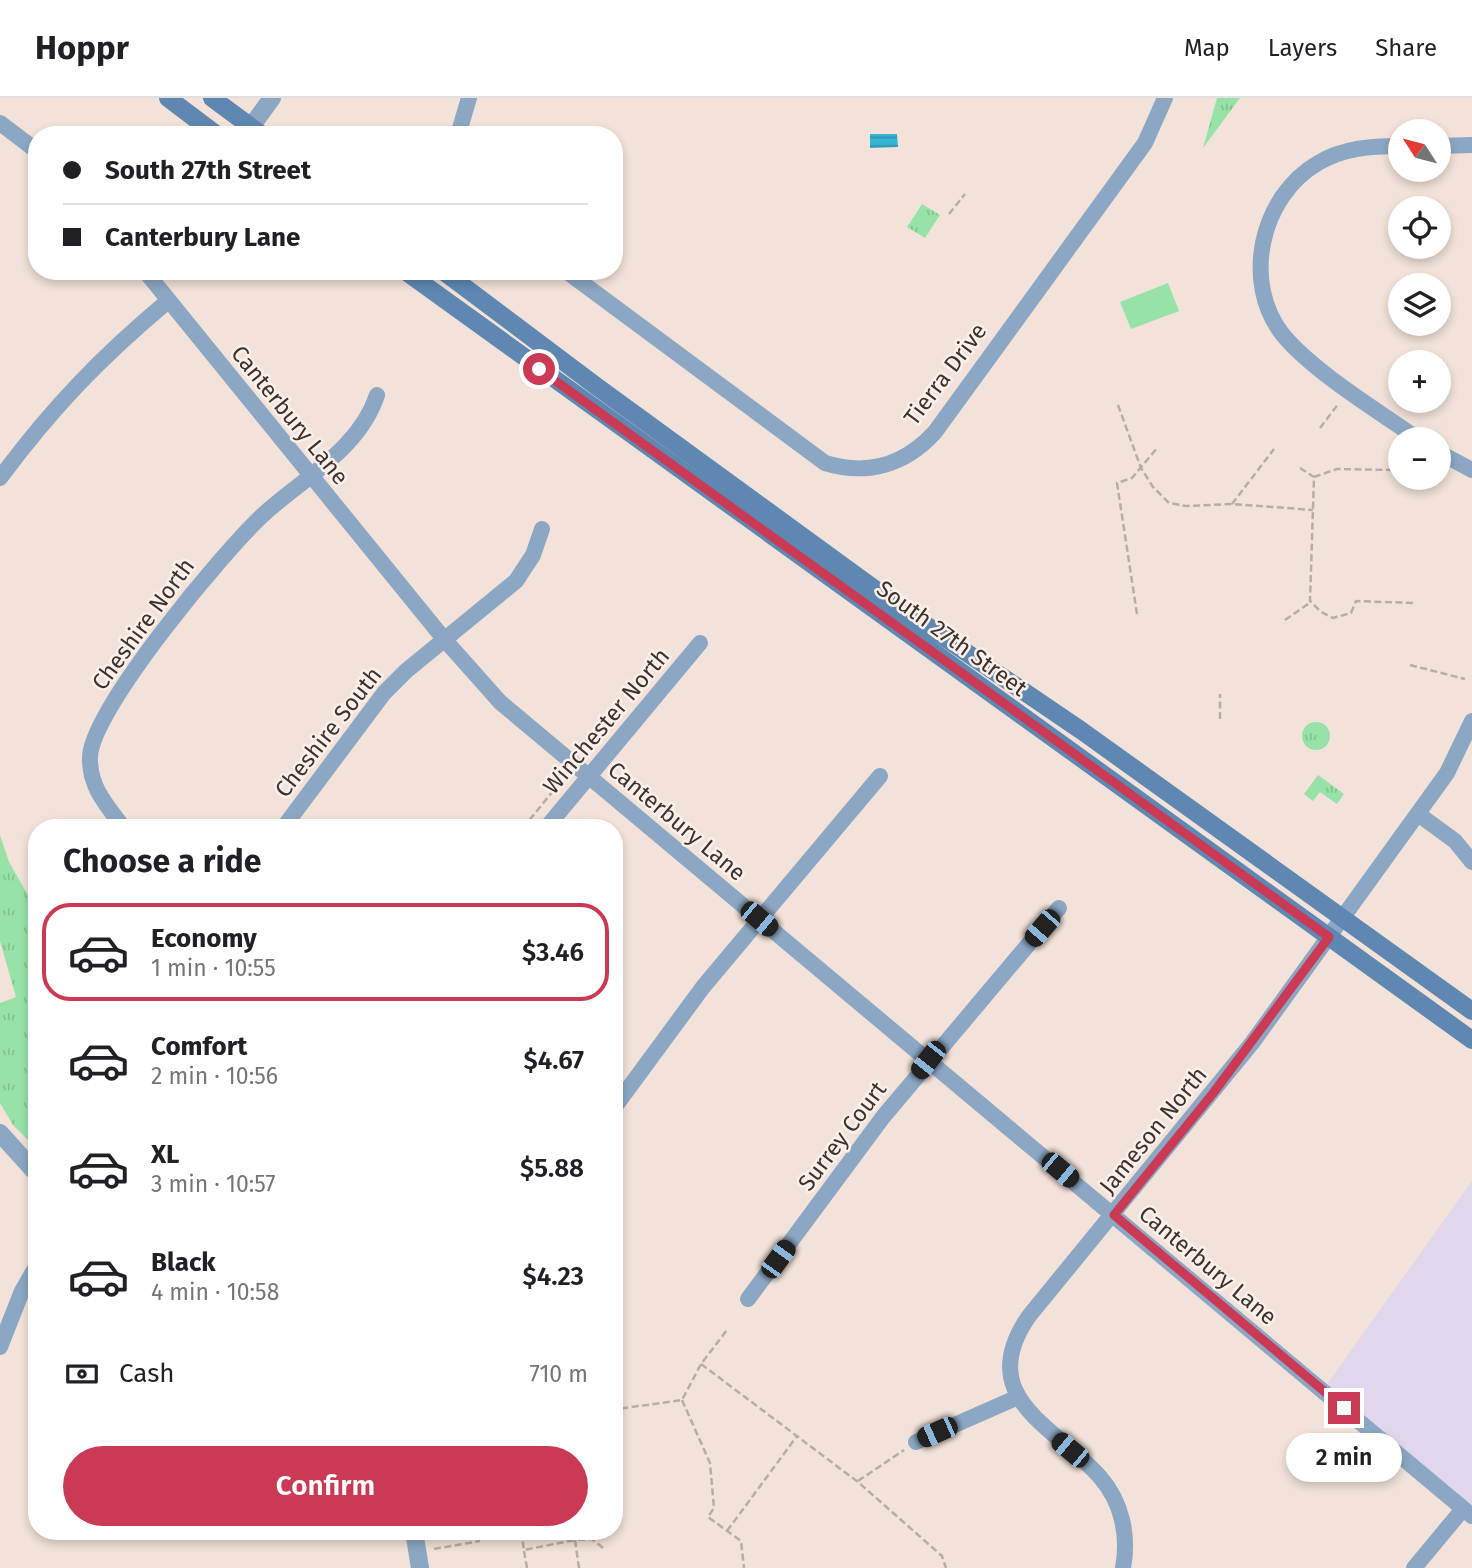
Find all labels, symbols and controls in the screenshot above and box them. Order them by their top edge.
text: Hoppr [35,28,129,68]
text: Map [1184,34,1230,62]
text: Layers [1268,34,1337,62]
text: Share [1375,34,1437,62]
north arrow [1388,119,1451,182]
map controls [1388,119,1451,490]
text: South 27th Street [105,155,311,186]
button: locate [1388,196,1451,259]
text: Canterbury Lane [105,222,300,253]
button: layers [1388,273,1451,336]
street label: Tierra Drive [898,317,992,431]
street label: Canterbury Lane [225,340,355,490]
button: + [1388,350,1451,413]
route start [523,353,555,385]
button: − [1388,427,1451,490]
street label: Cheshire North [86,553,200,695]
street label: South 27th Street [871,574,1033,702]
street label: Winchester North [537,642,675,800]
street label: Cheshire South [269,661,387,803]
street label: Canterbury Lane [602,755,752,887]
text: Choose a ride [63,842,261,880]
car [737,897,782,941]
car [1021,905,1064,951]
icon: car [67,921,130,984]
text: Economy [151,923,257,954]
text: $3.46 [522,937,584,968]
text: 1 min · 10:55 [151,954,276,982]
icon: car [67,1029,130,1092]
text: Comfort [151,1031,247,1062]
car [907,1037,950,1083]
text: $4.67 [524,1045,584,1076]
street label: Jameson North [1093,1061,1213,1199]
text: 2 min · 10:56 [151,1062,278,1090]
street label: Surrey Court [792,1075,892,1196]
icon: car [67,1137,130,1200]
text: XL [151,1139,179,1170]
car [1038,1148,1083,1192]
text: $5.88 [520,1153,584,1184]
text: 3 min · 10:57 [151,1170,276,1198]
street label: Canterbury Lane [1133,1199,1283,1331]
car [758,1236,799,1282]
icon: car [67,1245,130,1308]
text: Black [151,1247,216,1278]
text: $4.23 [523,1261,584,1292]
text: 4 min · 10:58 [151,1278,279,1306]
icon: cash [63,1355,101,1393]
text: Cash [119,1358,175,1389]
text: 710 m [530,1360,588,1388]
route end [1328,1392,1360,1424]
car [914,1414,961,1450]
car [1048,1428,1093,1472]
callout: 2 min [1286,1432,1402,1482]
text: 2 min [1316,1443,1372,1471]
button: Confirm [63,1446,588,1526]

